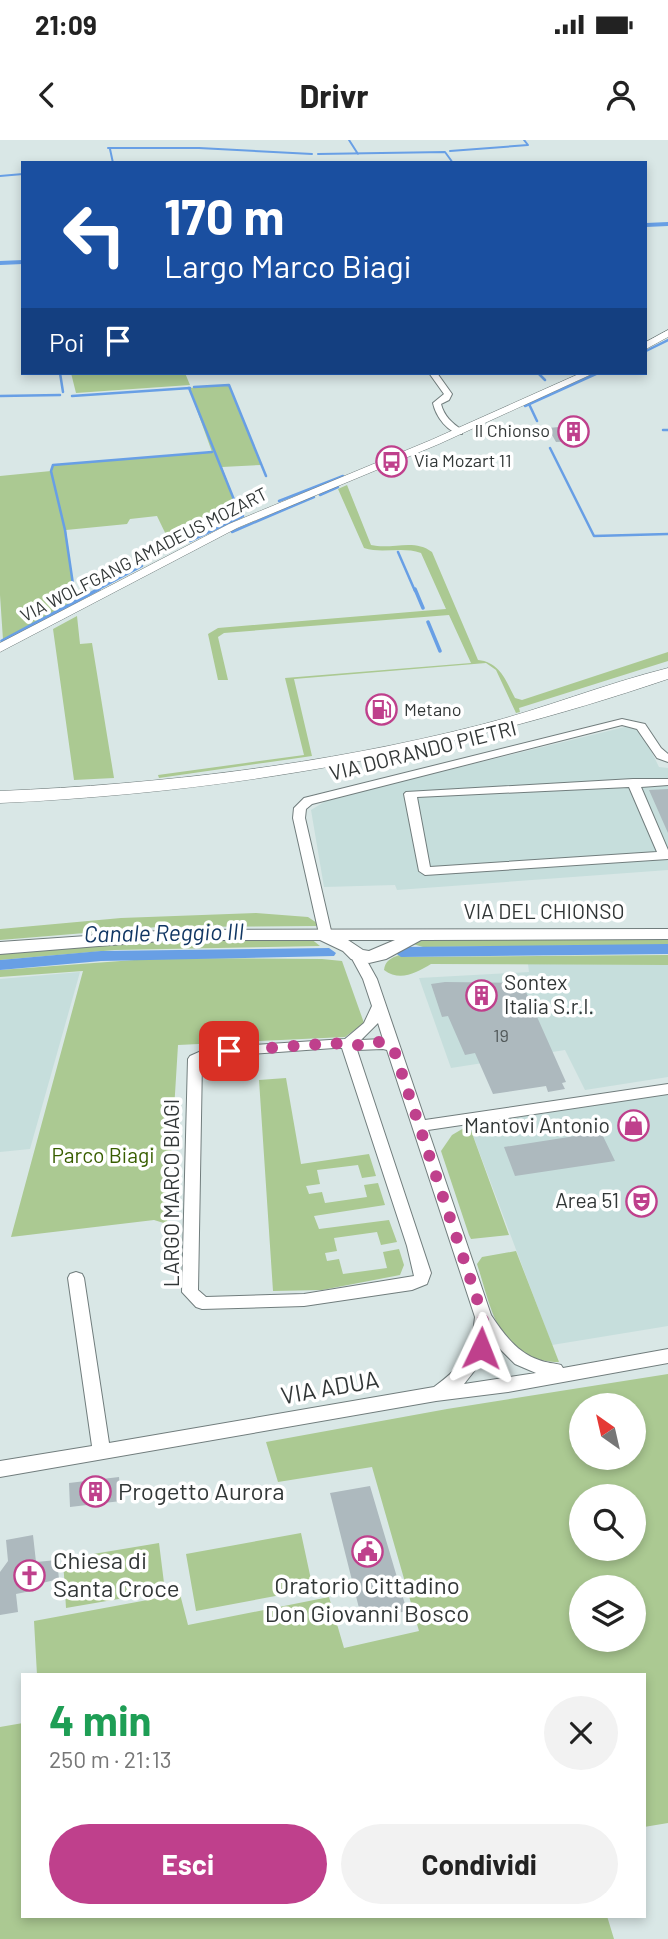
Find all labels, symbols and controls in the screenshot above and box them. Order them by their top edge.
text: 21:09 [35,9,97,40]
icon: back [28,76,66,114]
text: Drivr [299,76,369,114]
icon: person [602,76,640,114]
text: 170 m [164,186,284,245]
icon: left [49,189,140,280]
text: Largo Marco Biagi [164,246,412,284]
icon: arrive [99,322,137,360]
text: Poi [49,326,85,357]
building icon: Il Chionso [556,414,590,448]
place label: Il Chionso [474,419,550,441]
bus stop icon: Via Mozart 11 [374,444,408,478]
place label: Via Mozart 11 [414,449,512,471]
street label: VIA WOLFGANG AMADEUS MOZART [16,482,271,626]
fuel station icon: Metano [364,693,398,727]
place label: Metano [404,698,461,720]
street label: VIA DORANDO PIETRI [326,714,519,785]
street label: VIA DEL CHIONSO [463,898,625,923]
water label: Canale Reggio III [84,917,245,947]
place label: Sontex Italia S.r.l. [504,969,594,1018]
building icon: Sontex Italia S.r.l. [464,978,498,1012]
pin [199,1021,259,1081]
house number: 19 [493,1024,509,1046]
icon: arrive [210,1032,248,1070]
street label: LARGO MARCO BIAGI [158,1099,183,1287]
shop icon: Mantovi Antonio [616,1109,650,1143]
place label: Mantovi Antonio [464,1112,610,1137]
park label: Parco Biagi [52,1142,154,1167]
theatre icon: Area 51 [625,1184,659,1218]
place label: Area 51 [555,1187,619,1212]
position arrow [444,1311,518,1385]
street label: VIA ADUA [278,1364,381,1409]
north arrow [569,1393,646,1470]
map controls [569,1393,646,1652]
building icon: Progetto Aurora [78,1475,112,1509]
place label: Progetto Aurora [118,1476,284,1505]
button: search [569,1484,646,1561]
public building icon: Oratorio Cittadino Don Giovanni Bosco [350,1535,384,1569]
place label: Chiesa di Santa Croce [53,1545,179,1602]
church icon: Chiesa di Santa Croce [13,1558,47,1592]
place label: Oratorio Cittadino Don Giovanni Bosco [265,1570,469,1627]
button: layers [569,1575,646,1652]
text: 4 min [49,1694,152,1744]
button: close [544,1696,618,1770]
text: 250 m · 21:13 [49,1745,172,1773]
button: Esci [49,1824,327,1904]
button: Condividi [341,1824,618,1904]

